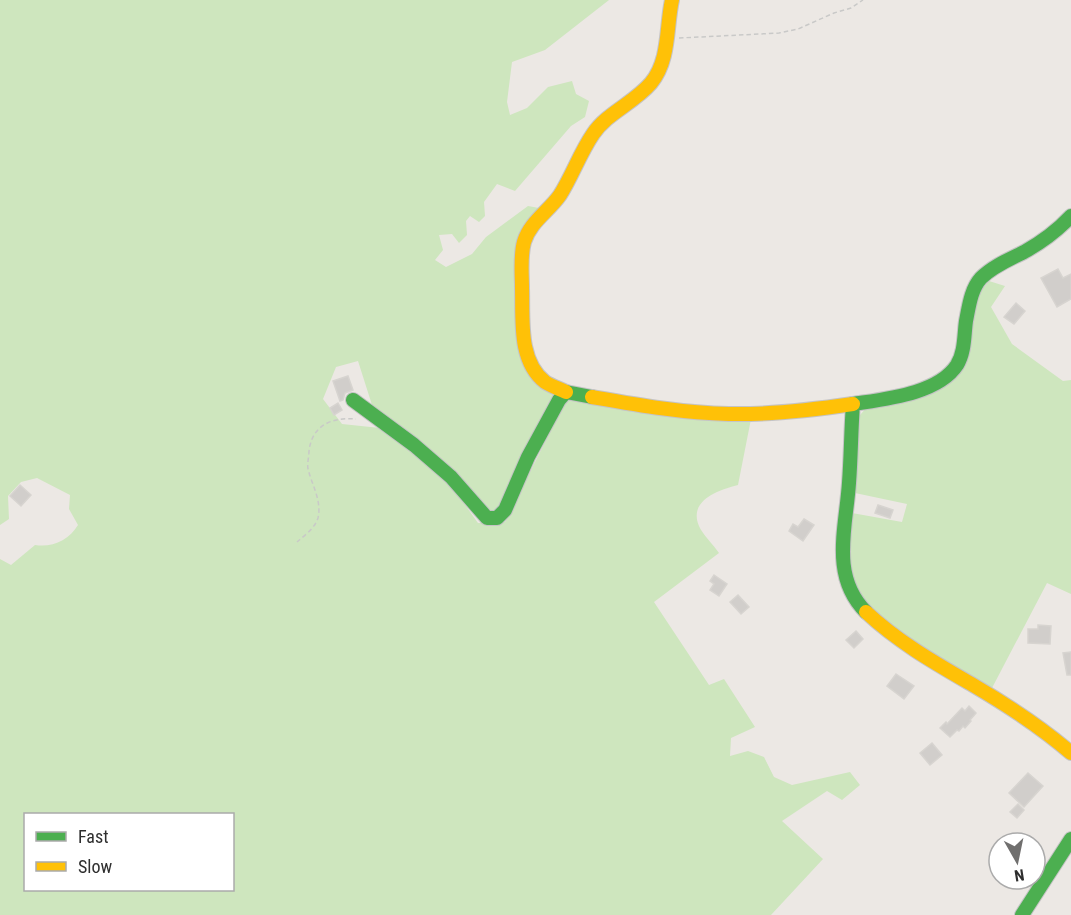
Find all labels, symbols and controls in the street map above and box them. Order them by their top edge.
legend [24,813,234,891]
text: Fast [78,826,109,847]
north arrow [987,831,1047,891]
text: Slow [78,856,113,877]
text: N [1013,865,1026,885]

